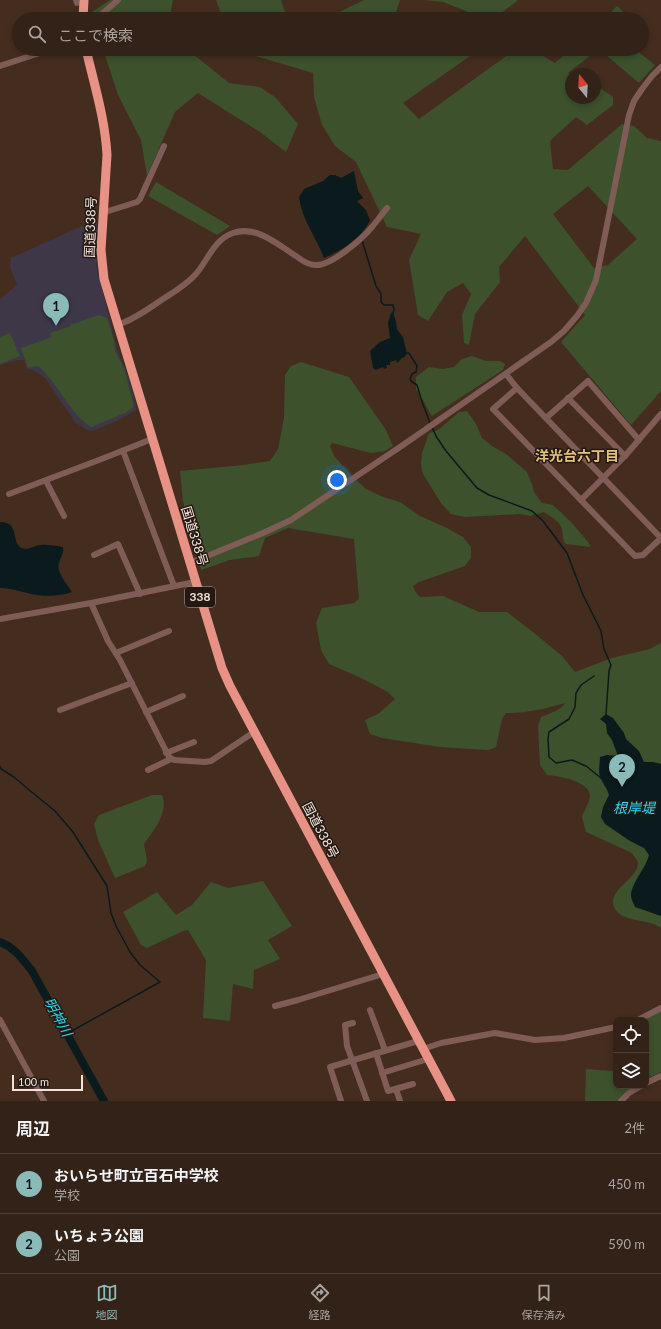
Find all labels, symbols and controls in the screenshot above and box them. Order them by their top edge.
search box [12,12,649,56]
icon: search [26,23,48,45]
text: ここで検索 [58,26,133,44]
north arrow [565,68,601,104]
street label: 国道338号 [81,196,99,258]
pin: 1 [43,293,69,326]
district label: 洋光台六丁目 [535,447,619,464]
your location [327,470,347,490]
street label: 国道338号 [178,504,212,568]
road number: 338 [185,587,215,607]
pin: 2 [609,754,635,787]
street label: 国道338号 [299,799,343,861]
water label: 根岸堤 [613,799,657,816]
water label: 明神川 [41,994,77,1041]
map controls [613,1017,649,1089]
button: locate [613,1017,649,1053]
button: layers [613,1053,649,1089]
scale bar [12,1073,83,1092]
text: 100 m [18,1075,49,1088]
text: 周辺 [16,1118,50,1139]
text: 2件 [624,1120,645,1136]
text: おいらせ町立百石中学校 [54,1166,219,1184]
text: 1 [25,1176,33,1192]
text: 450 m [608,1176,645,1192]
text: 学校 [54,1187,80,1203]
text: いちょう公園 [54,1226,144,1244]
text: 2 [25,1236,33,1252]
text: 590 m [608,1236,645,1252]
text: 公園 [54,1247,80,1263]
tab: 地図 [96,1282,118,1322]
tab: 経路 [309,1282,331,1322]
tab: 保存済み [522,1282,566,1322]

